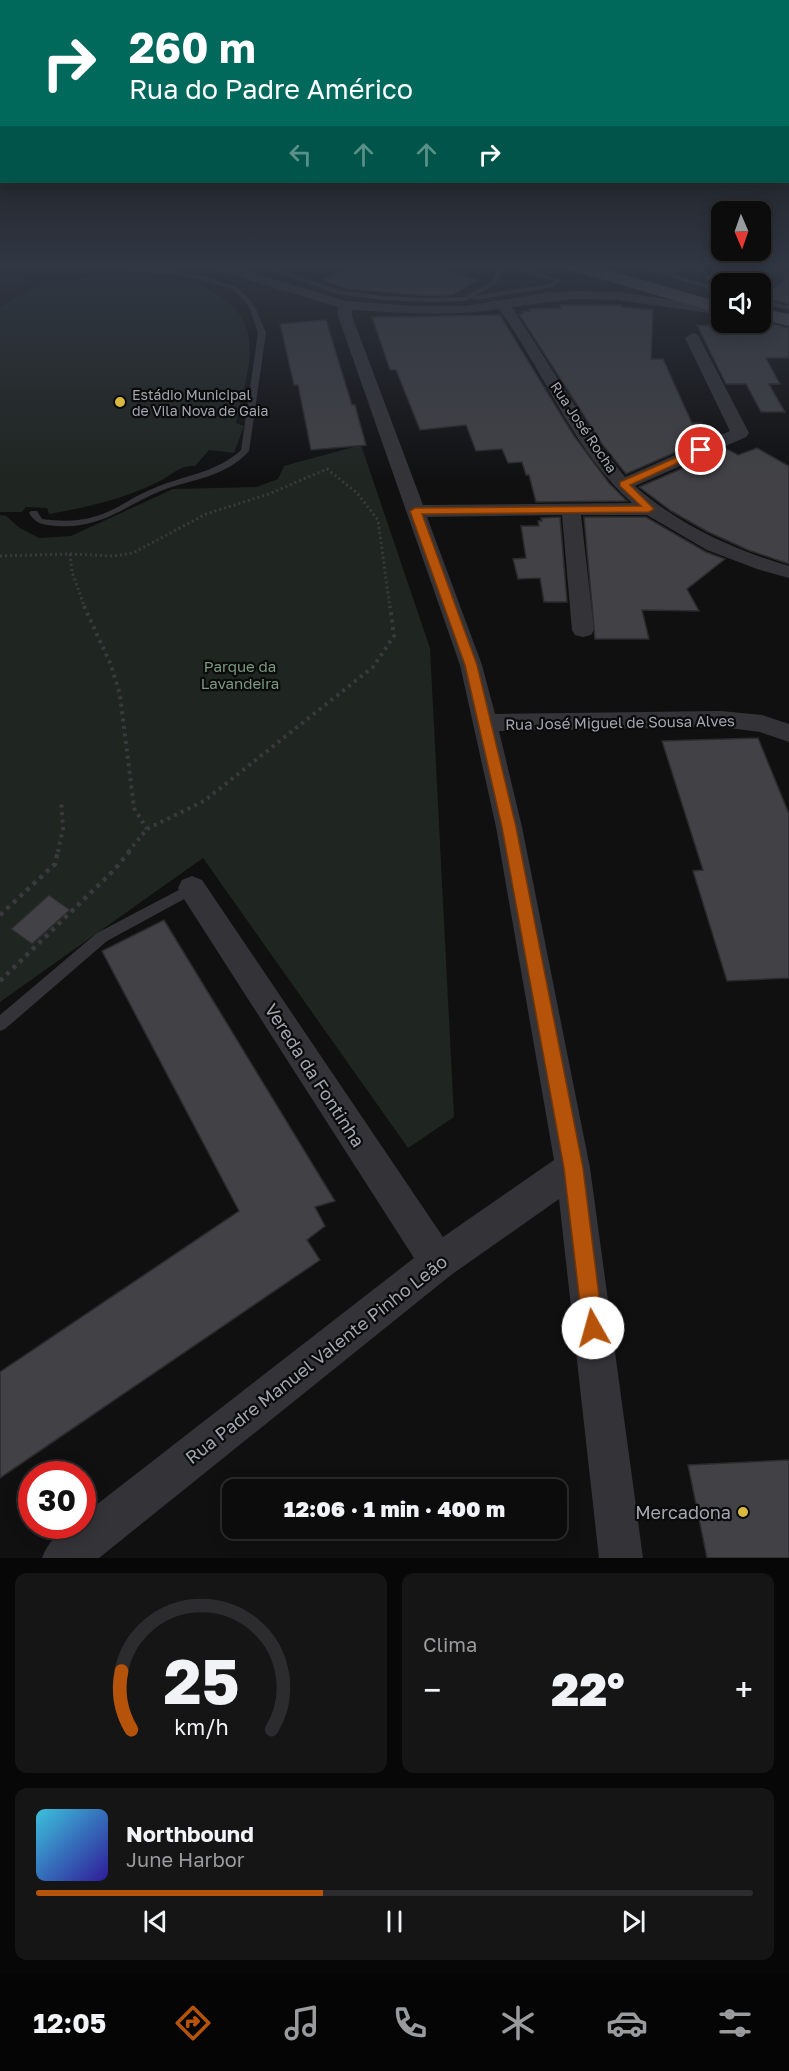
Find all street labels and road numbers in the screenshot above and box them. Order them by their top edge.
street label: Rua José Rocha [547,378,621,476]
street label: Rua José Miguel de Sousa Alves [505,711,735,733]
street label: Vereda da Fontinha [260,999,370,1151]
street label: Rua Padre Manuel Valente Pinho Leão [181,1250,451,1468]

